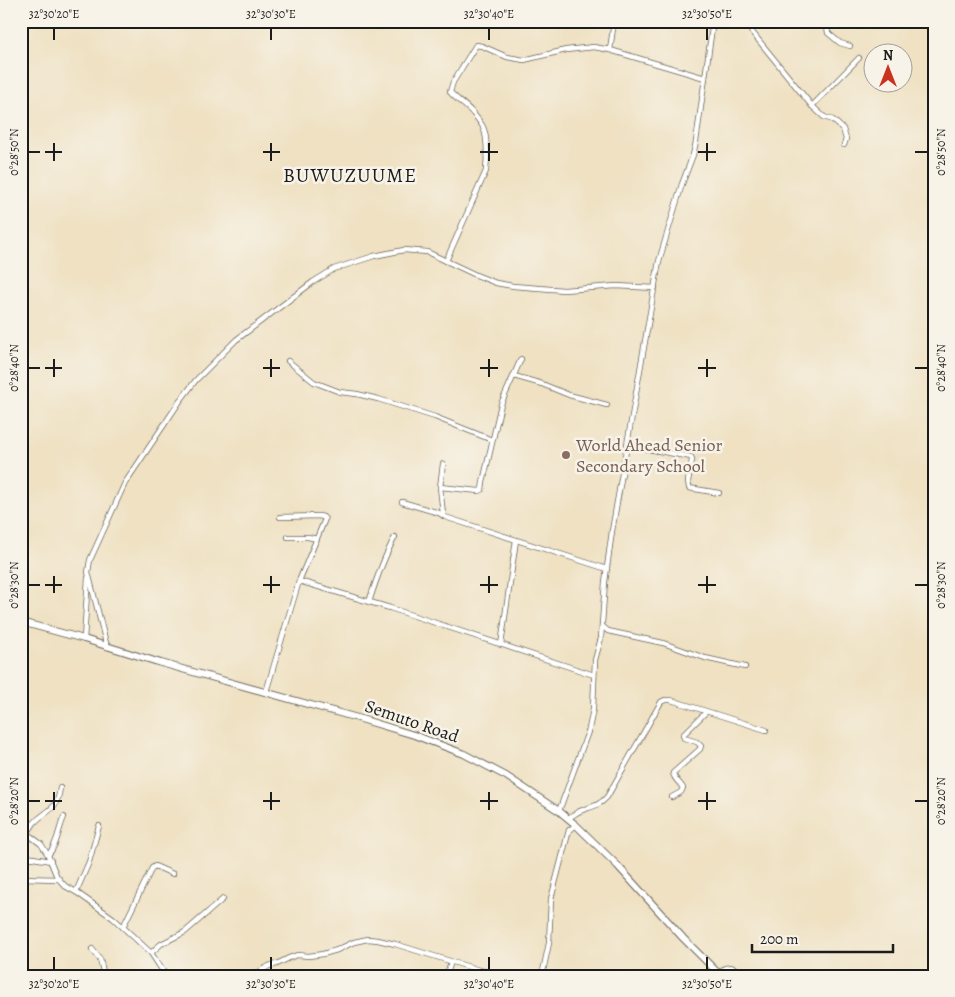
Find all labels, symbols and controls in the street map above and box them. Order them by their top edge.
text: 32°30'20"E [29,6,79,22]
text: 32°30'30"E [246,6,296,22]
text: 32°30'40"E [464,6,514,22]
text: 32°30'50"E [682,6,732,22]
north arrow [862,42,912,92]
text: N [883,46,893,65]
text: 0°28'50"N [6,128,22,176]
text: 0°28'50"N [933,128,949,176]
district label: BUWUZUUME [283,162,417,189]
text: 0°28'40"N [6,344,22,392]
text: 0°28'40"N [933,344,949,392]
place label: World Ahead Senior Secondary School [575,433,722,478]
marker: World Ahead Senior Secondary School [560,449,572,461]
text: 0°28'30"N [6,561,22,609]
text: 0°28'30"N [933,561,949,609]
street label: Semuto Road [362,694,463,748]
text: 0°28'20"N [6,777,22,825]
text: 0°28'20"N [933,777,949,825]
scale bar [752,922,894,954]
text: 200 m [760,929,799,949]
text: 32°30'20"E [29,976,79,992]
text: 32°30'30"E [246,976,296,992]
text: 32°30'40"E [464,976,514,992]
text: 32°30'50"E [682,976,732,992]

